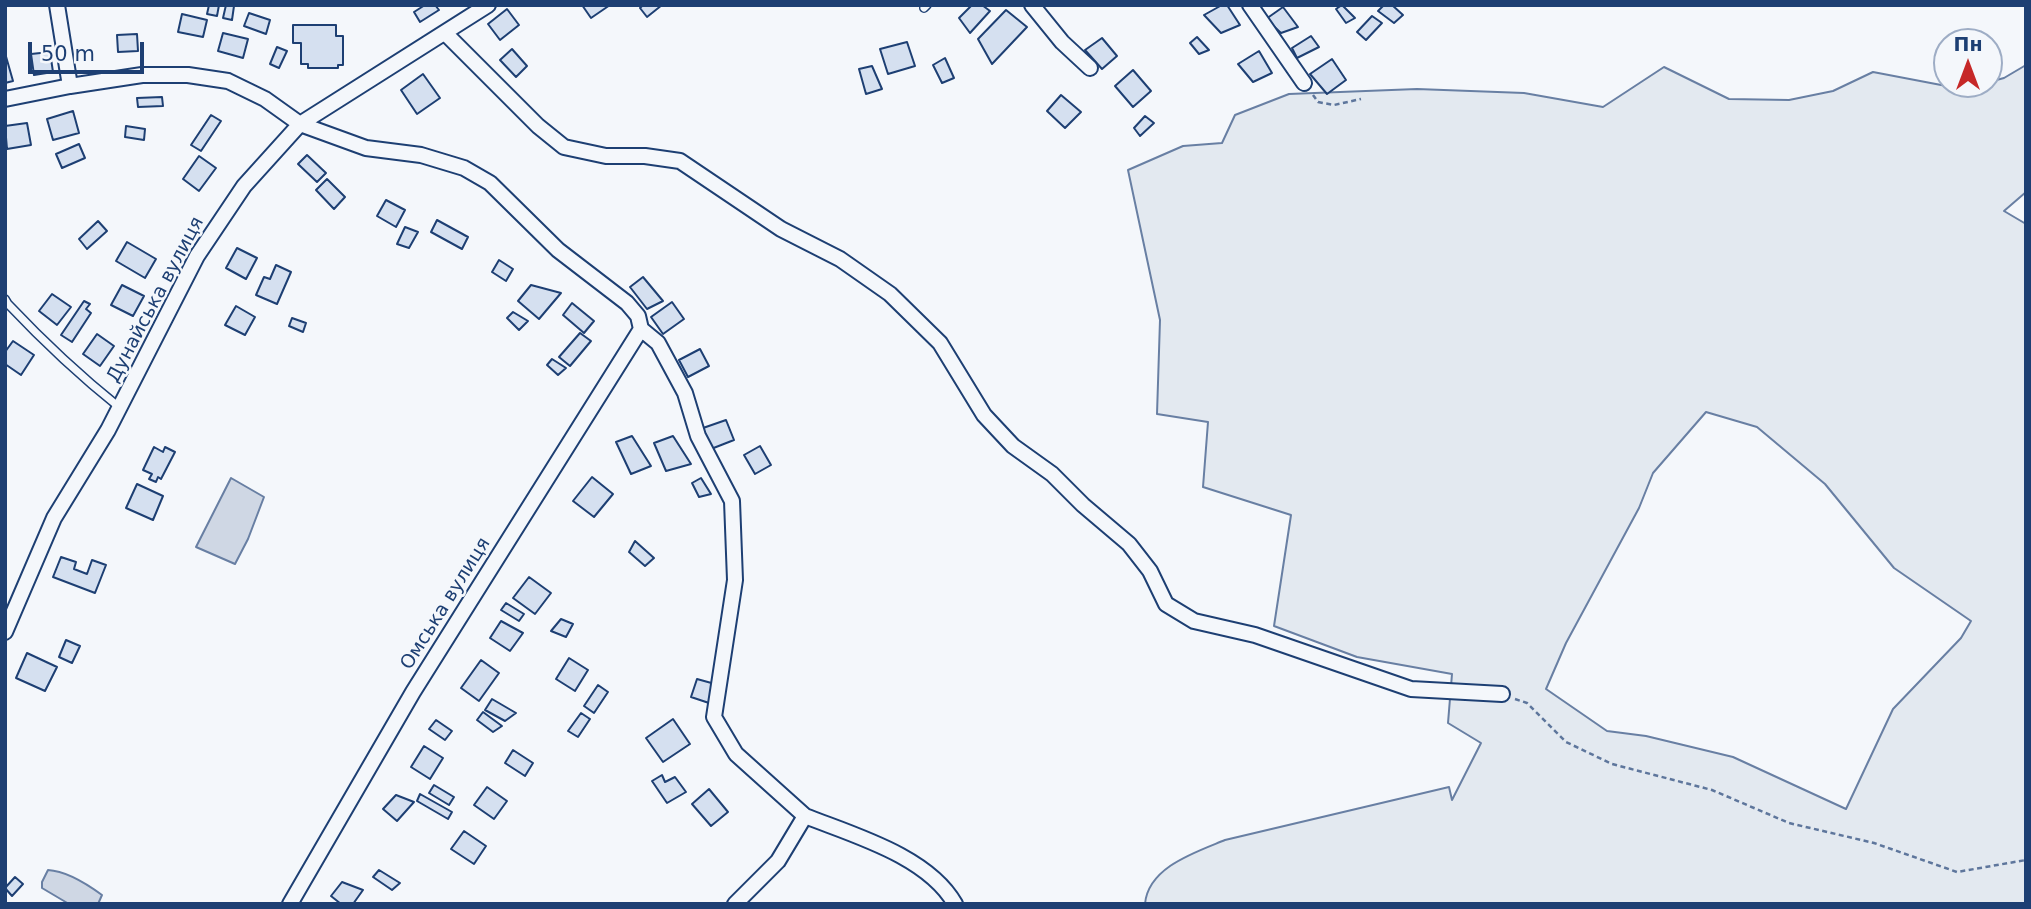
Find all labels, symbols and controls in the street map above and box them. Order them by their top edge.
scale bar [32,28,147,72]
north arrow [1933,28,2003,98]
text: Пн [1953,33,1983,55]
text: 50 m [41,42,95,66]
street label: Дунайська вулиця [103,213,209,387]
street label: Омська вулиця [396,534,496,674]

